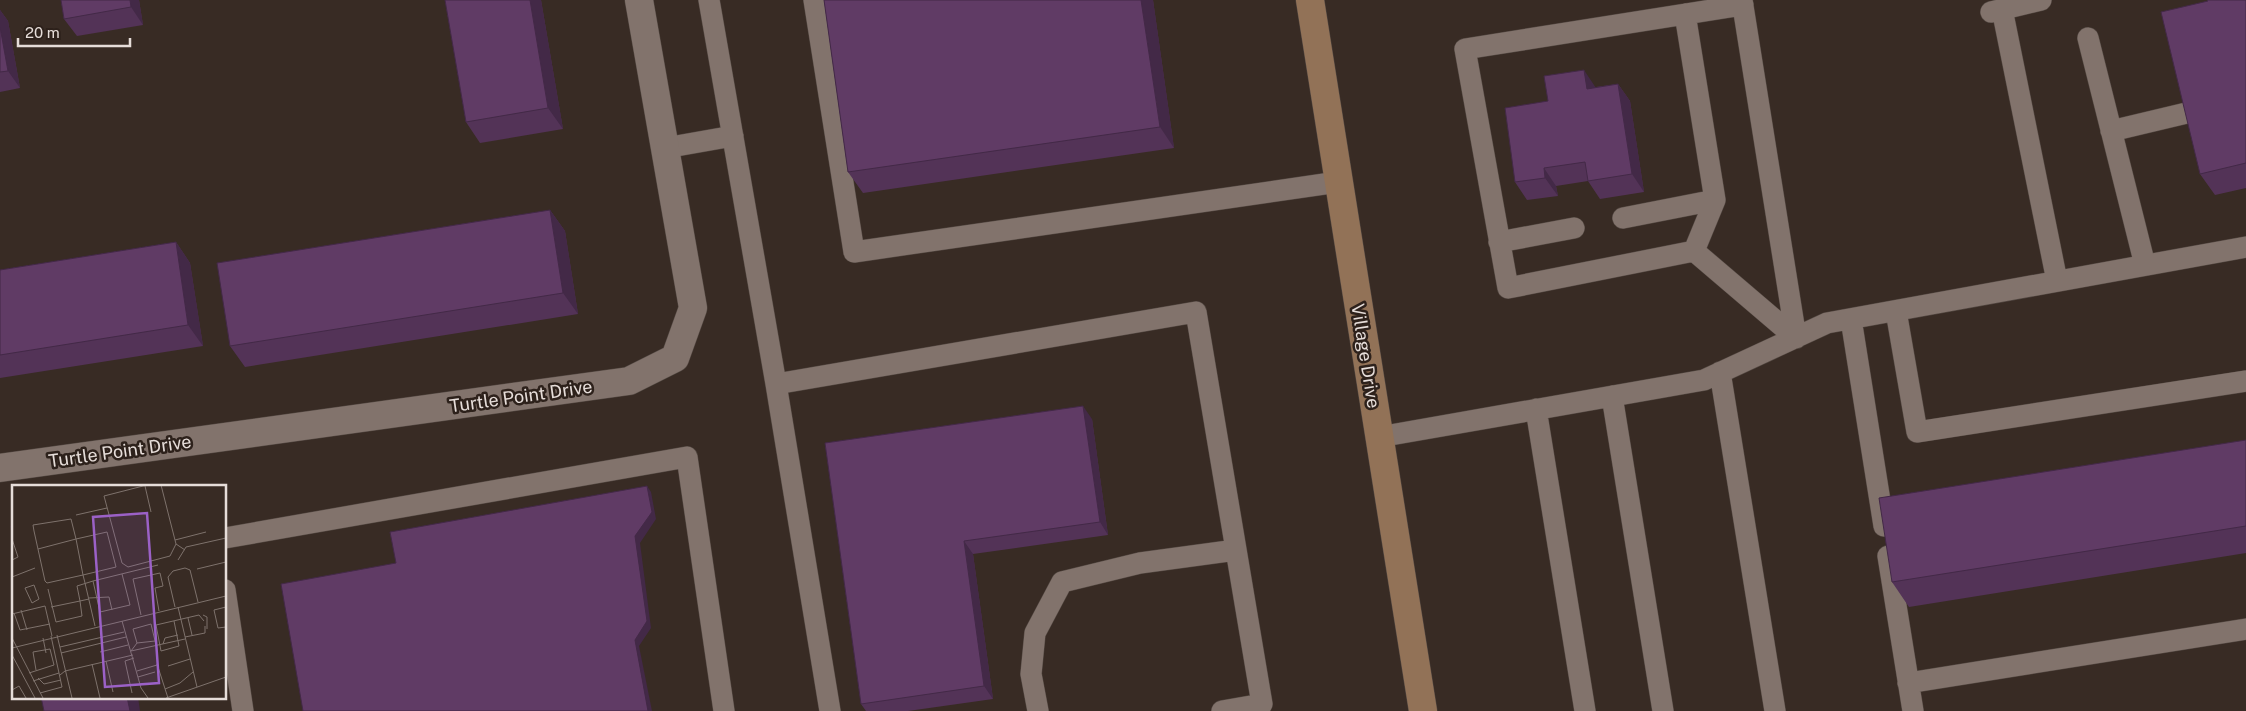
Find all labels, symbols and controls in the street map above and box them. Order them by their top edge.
scale bar [18,15,130,47]
text: 20 m [25,24,60,41]
street label: Village Drive [1347,302,1385,410]
street label: Turtle Point Drive [448,376,594,416]
street label: Turtle Point Drive [47,431,193,471]
inset map [12,485,226,698]

